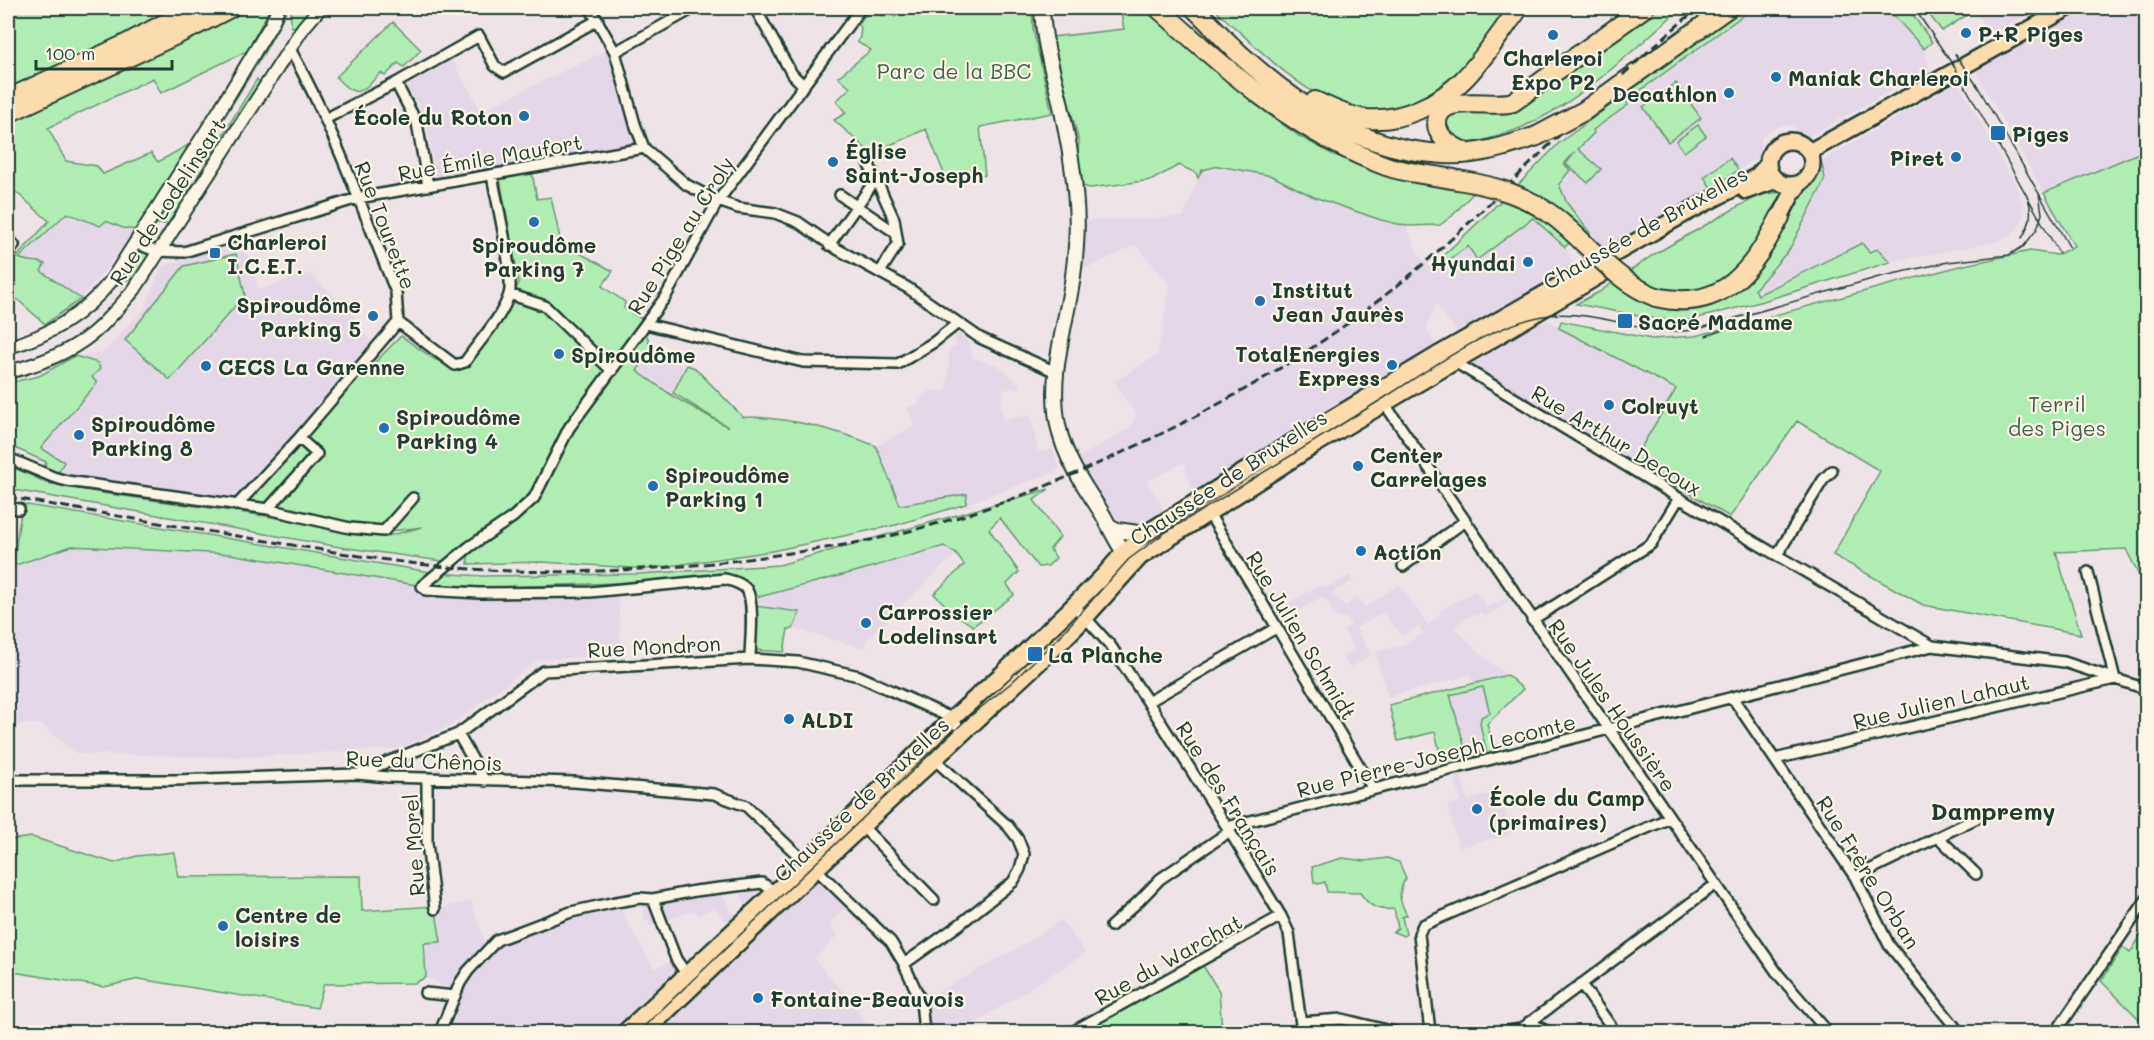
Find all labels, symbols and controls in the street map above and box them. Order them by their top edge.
place label: P+R Piges [1978,20,2083,47]
marker: P+R Piges [1959,26,1973,40]
marker: Charleroi Expo P2 [1546,28,1560,42]
scale bar [36,33,172,71]
text: 100 m [45,41,95,65]
place label: Charleroi Expo P2 [1503,44,1603,95]
park label: Parc de la BBC [877,57,1031,84]
place label: Maniak Charleroi [1788,64,1969,91]
marker: Maniak Charleroi [1769,70,1783,84]
place label: Decathlon [1612,80,1717,107]
marker: Decathlon [1722,86,1736,100]
place label: École du Roton [353,103,512,130]
marker: École du Roton [517,109,531,123]
street label: Rue de Lodelinsart [103,112,231,290]
place label: Piges [2012,120,2069,147]
marker: Piges [1989,124,2007,142]
street label: Rue Émile Maufort [396,128,584,186]
place label: Église Saint-Joseph [845,137,984,188]
place label: Piret [1890,144,1944,171]
marker: Piret [1949,150,1963,164]
street label: Rue Pige au Croly [621,151,739,319]
marker: Église Saint-Joseph [826,155,840,169]
street label: Rue Tourette [349,157,423,293]
street label: Chaussée de Bruxelles [1538,159,1752,295]
marker: Spiroudôme Parking 7 [527,215,541,229]
place label: Charleroi I.C.E.T. [227,228,328,279]
place label: Spiroudôme Parking 7 [472,231,596,282]
marker: Charleroi I.C.E.T. [208,246,222,260]
place label: Hyundai [1430,249,1516,277]
marker: Hyundai [1521,255,1535,269]
place label: Institut Jean Jaurès [1272,276,1404,327]
place label: Spiroudôme Parking 5 [237,291,361,342]
marker: Institut Jean Jaurès [1253,294,1267,308]
place label: Sacré Madame [1638,308,1793,335]
marker: Spiroudôme Parking 5 [366,309,380,323]
marker: Sacré Madame [1616,312,1634,330]
place label: TotalEnergies Express [1235,340,1380,391]
place label: Spiroudôme [571,341,695,368]
marker: Spiroudôme [552,347,566,361]
place label: CECS La Garenne [218,353,405,380]
marker: TotalEnergies Express [1385,358,1399,372]
marker: CECS La Garenne [199,359,213,373]
street label: Rue Arthur Decoux [1527,378,1707,502]
park label: Terril des Piges [2008,390,2106,441]
place label: Colruyt [1621,392,1699,420]
marker: Colruyt [1602,398,1616,412]
place label: Spiroudôme Parking 4 [396,403,520,454]
street label: Chaussée de Bruxelles [1124,403,1332,551]
place label: Spiroudôme Parking 8 [91,410,215,461]
marker: Spiroudôme Parking 4 [377,421,391,435]
marker: Spiroudôme Parking 8 [72,428,86,442]
place label: Center Carrelages [1370,441,1487,492]
marker: Center Carrelages [1351,459,1365,473]
place label: Spiroudôme Parking 1 [665,461,789,512]
marker: Spiroudôme Parking 1 [646,479,660,493]
place label: Action [1373,538,1441,565]
marker: Action [1354,544,1368,558]
street label: Rue Julien Schmidt [1241,546,1363,724]
place label: Carrossier Lodelinsart [878,598,997,649]
street label: Rue Jules Houssière [1543,613,1683,797]
marker: Carrossier Lodelinsart [859,616,873,630]
street label: Rue Mondron [587,629,721,663]
place label: La Planche [1048,641,1163,668]
marker: La Planche [1026,645,1044,663]
street label: Rue Julien Lahaut [1850,668,2032,734]
place label: ALDI [801,706,854,733]
street label: Rue Pierre-Joseph Lecomte [1294,707,1578,803]
street label: Chaussée de Bruxelles [768,711,954,887]
marker: ALDI [782,712,796,726]
street label: Rue des Français [1171,716,1287,880]
street label: Rue du Chênois [345,744,503,776]
place label: École du Camp (primaires) [1489,784,1645,835]
street label: Rue Frère Orban [1811,790,1927,954]
street label: Rue Morel [396,793,430,897]
district label: Dampremy [1931,795,2056,826]
marker: École du Camp (primaires) [1470,802,1484,816]
place label: Centre de loisirs [235,901,341,952]
street label: Rue du Warchat [1089,907,1247,1011]
marker: Centre de loisirs [216,919,230,933]
place label: Fontaine-Beauvois [770,985,964,1012]
marker: Fontaine-Beauvois [751,991,765,1005]

